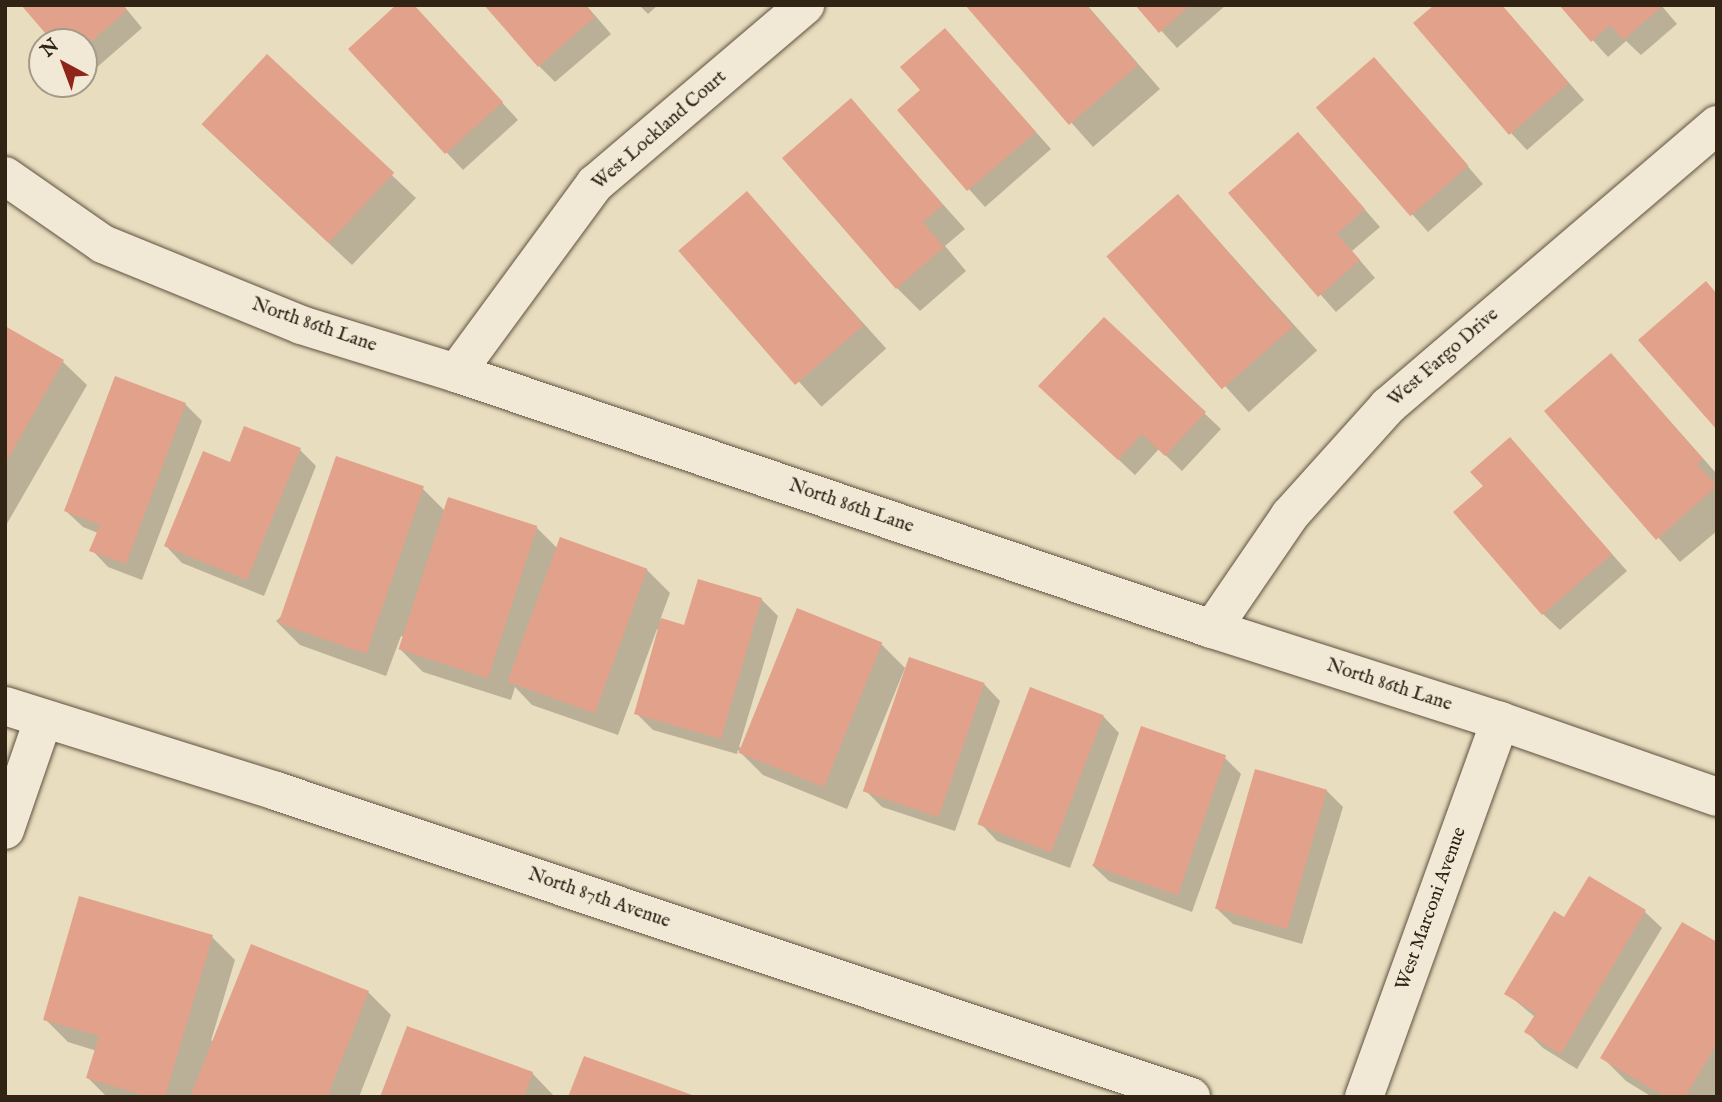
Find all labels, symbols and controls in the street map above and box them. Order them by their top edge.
north arrow [28,28,98,98]
text: N [36,34,65,63]
street label: West Lockland Court [588,66,732,196]
street label: North 86th Lane [249,294,379,358]
street label: West Fargo Drive [1384,304,1504,412]
street label: North 86th Lane [786,475,916,539]
street label: North 86th Lane [1323,655,1455,717]
street label: West Marconi Avenue [1392,824,1472,994]
street label: North 87th Avenue [525,864,673,934]

